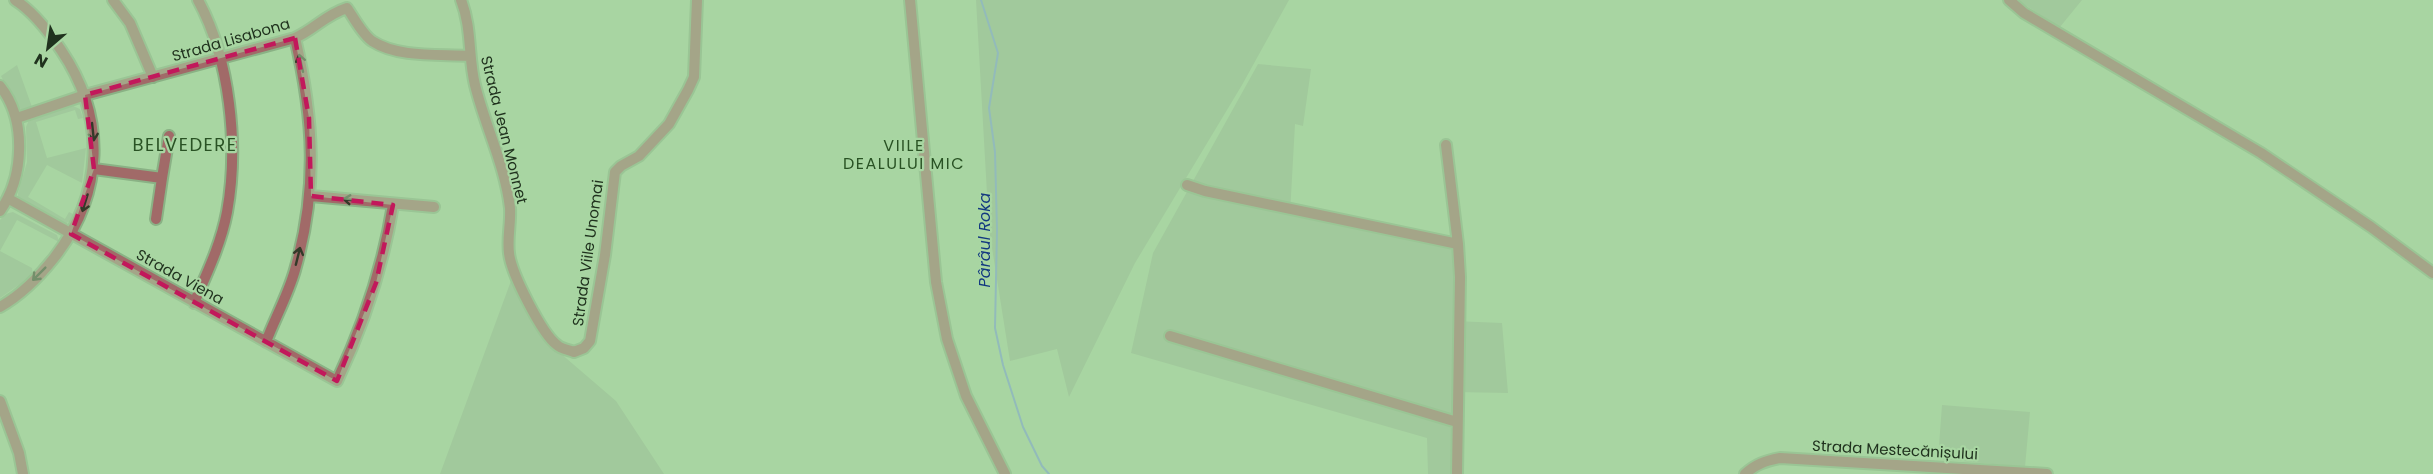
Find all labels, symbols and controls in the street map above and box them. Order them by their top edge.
street label: Strada Lisabona [169,13,292,66]
north arrow [18,18,78,78]
text: N [30,48,52,74]
one-way arrow [295,54,306,73]
street label: Strada Jean Monnet [476,54,533,206]
one-way arrow [87,121,98,141]
district label: BELVEDERE [132,132,238,157]
district label: VIILE DEALULUI MIC [843,134,965,175]
street label: Strada Viile Unomai [567,178,608,327]
water label: Pârâul Roka [973,192,996,287]
one-way arrow [79,193,90,212]
one-way arrow [342,195,362,206]
street label: Strada Viena [133,244,228,309]
one-way arrow [293,247,305,266]
one-way arrow [32,267,47,282]
street label: Strada Mestecănișului [1812,435,1978,464]

